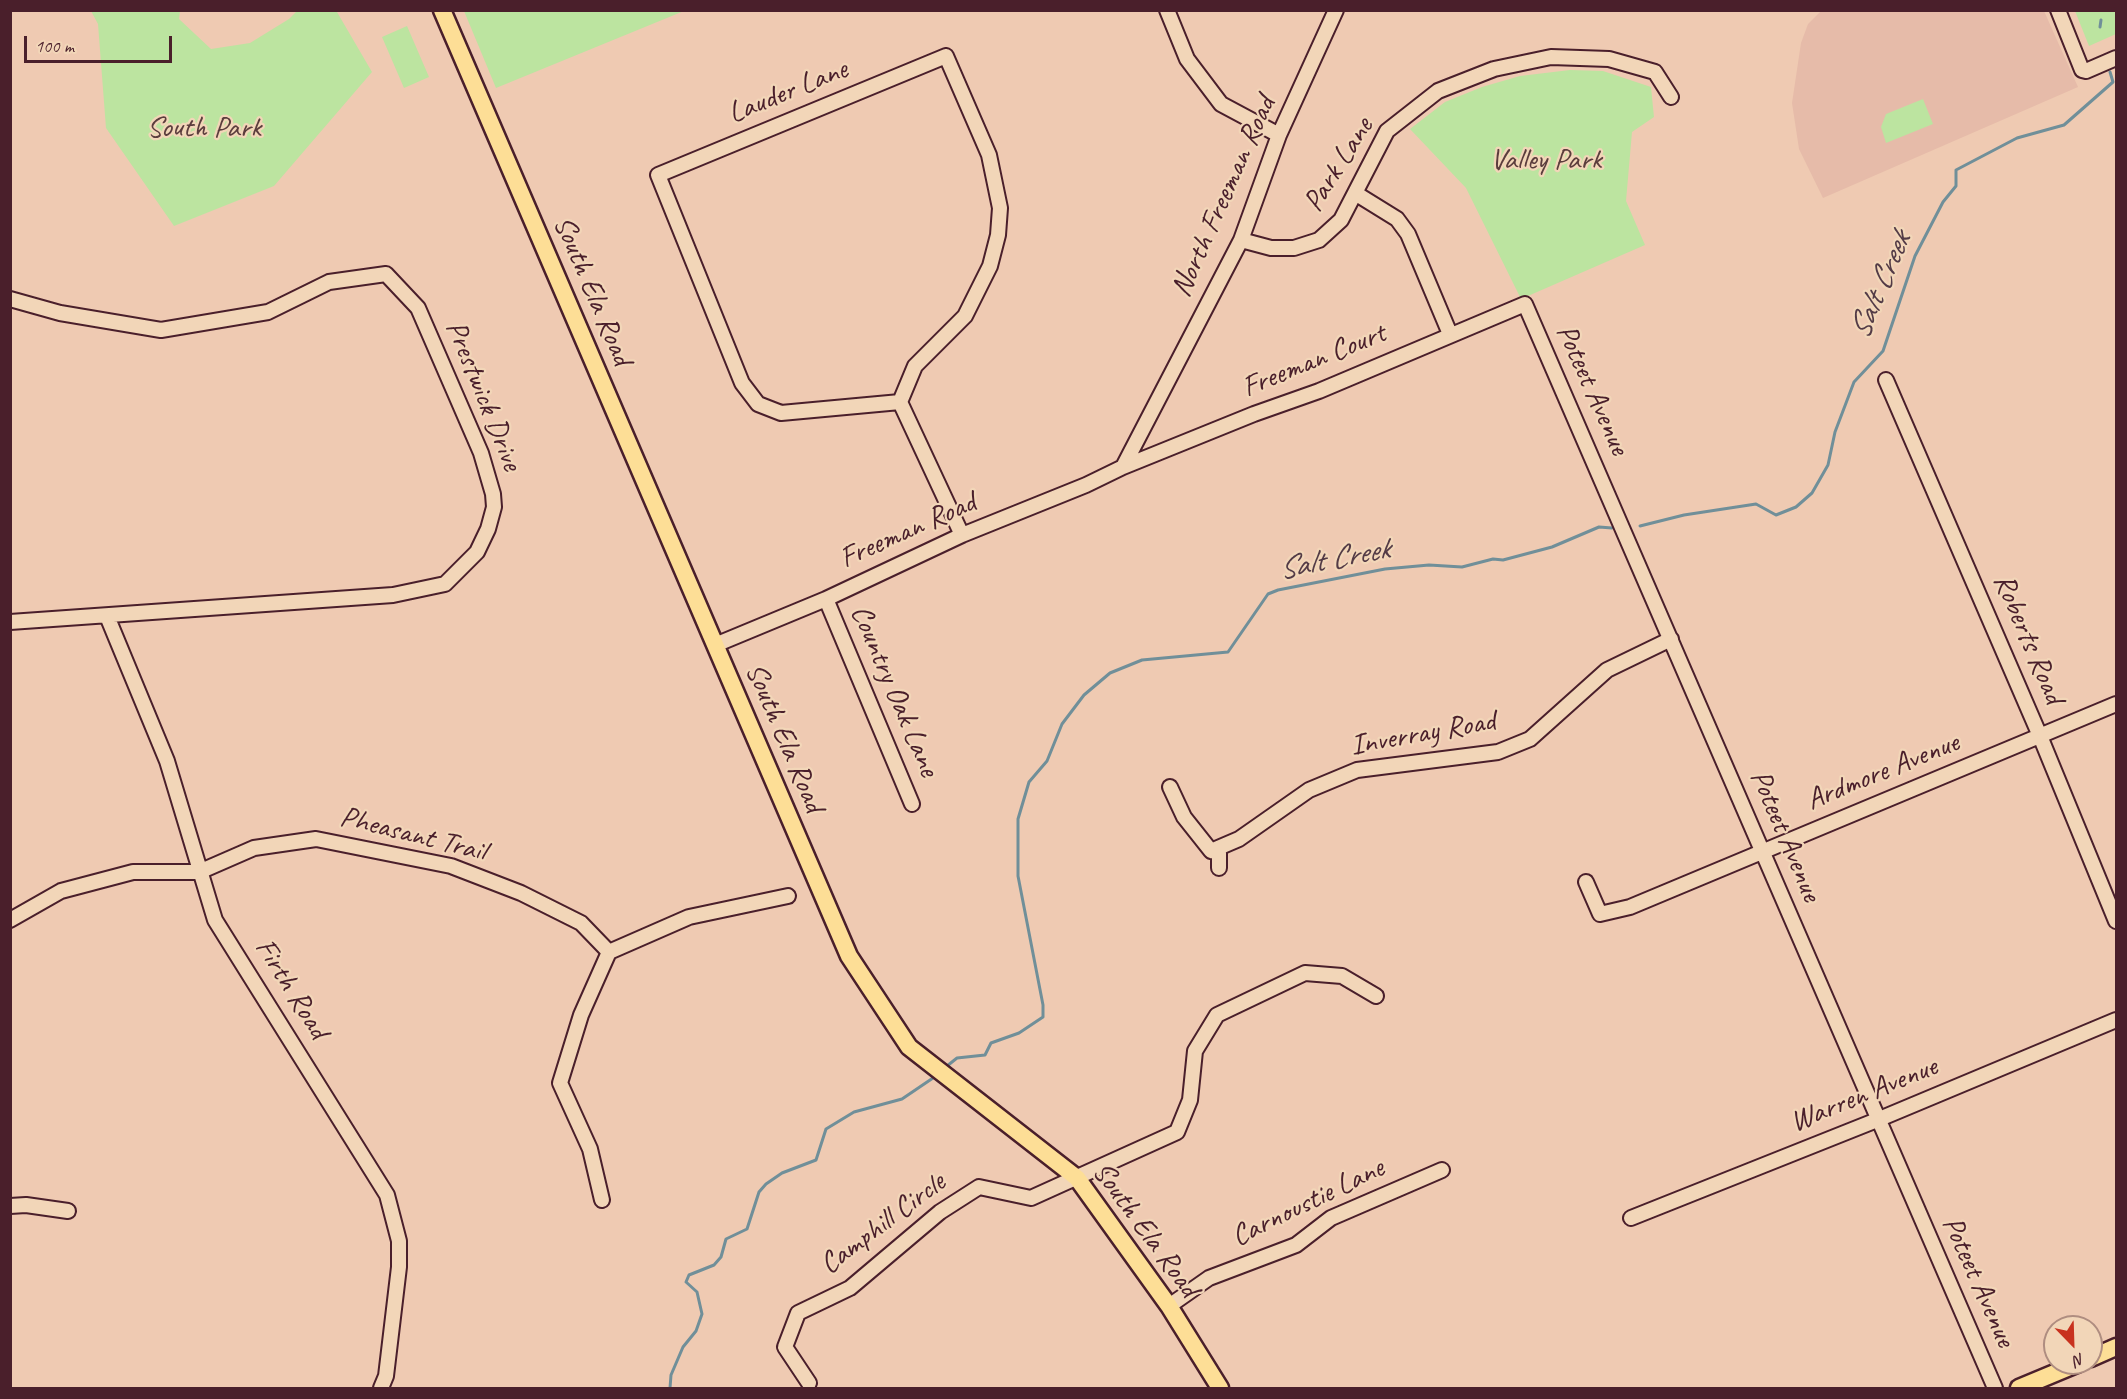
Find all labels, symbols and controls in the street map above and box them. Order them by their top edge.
scale bar [27,24,176,62]
text: 100 m [35,35,74,57]
street label: Lauder Lane [723,52,853,132]
street label: North Freeman Road [1164,91,1284,303]
park label: South Park [147,110,261,146]
street label: Park Lane [1296,111,1382,219]
park label: Valley Park [1490,142,1602,178]
street label: South Ela Road [545,211,639,371]
water label: Salt Creek [1841,227,1921,345]
street label: Prestwick Drive [437,316,529,476]
street label: Freeman Court [1237,316,1391,406]
street label: Poteet Avenue [1547,319,1637,461]
street label: Freeman Road [834,485,982,577]
water label: Salt Creek [1275,530,1393,590]
street label: Roberts Road [1985,569,2071,709]
street label: Country Oak Lane [842,600,946,782]
street label: South Ela Road [737,658,831,818]
street label: Inverray Road [1348,704,1498,764]
street label: Ardmore Avenue [1801,725,1965,819]
street label: Poteet Avenue [1741,765,1829,907]
street label: Pheasant Trail [336,800,490,870]
street label: Firth Road [246,932,336,1046]
street label: Warren Avenue [1785,1049,1943,1141]
street label: Carnoustie Lane [1226,1151,1390,1255]
street label: South Ela Road [1084,1155,1206,1305]
street label: Camphill Circle [813,1165,953,1283]
street label: Poteet Avenue [1933,1211,2023,1353]
north arrow [2043,1315,2103,1375]
text: N [2071,1349,2088,1371]

